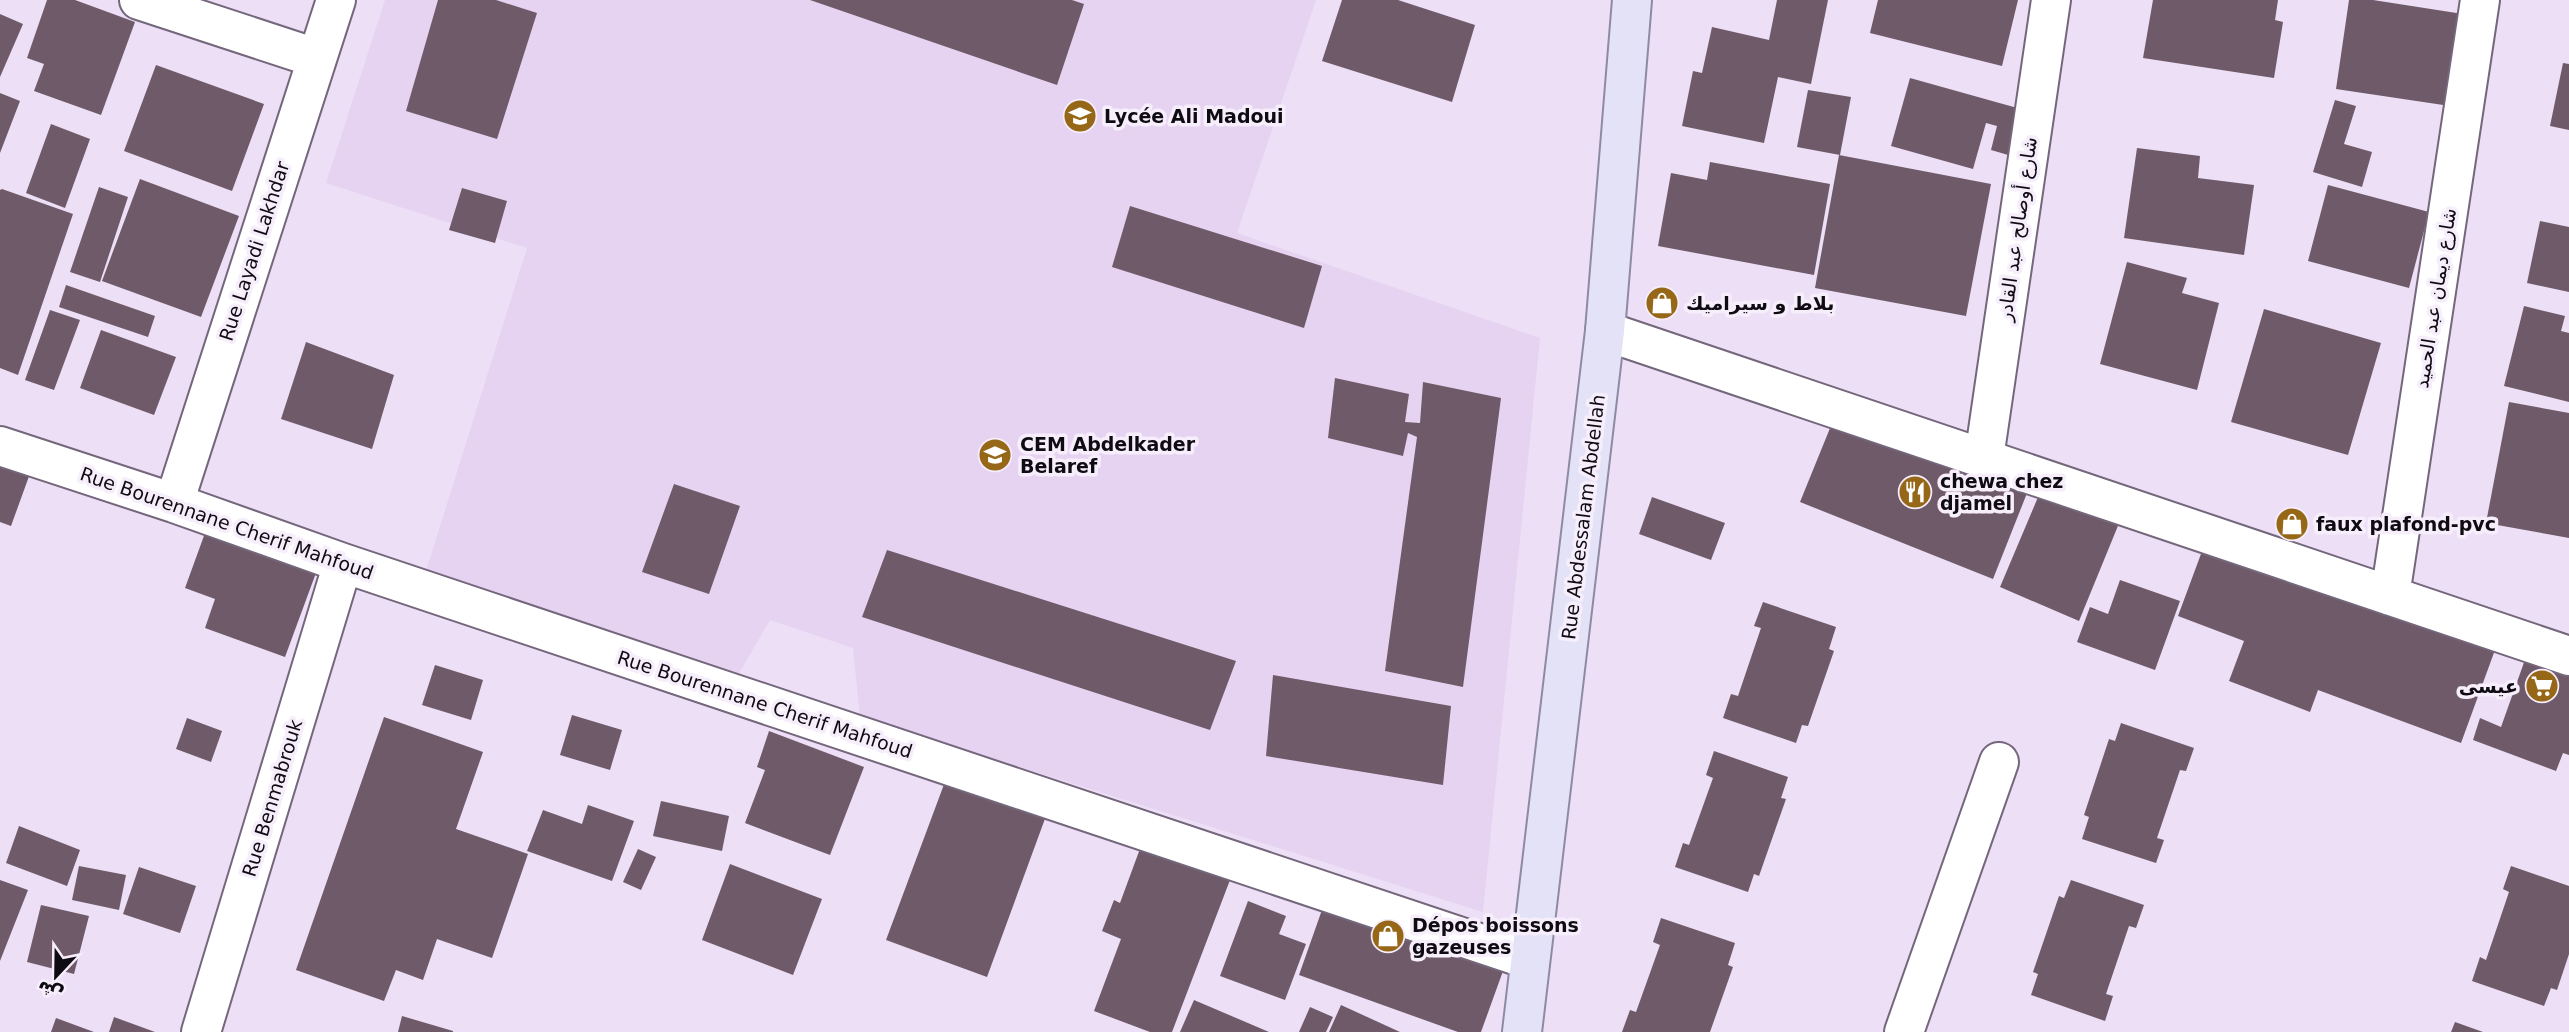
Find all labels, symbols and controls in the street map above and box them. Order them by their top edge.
school or university icon: Lycée Ali Madoui [1061,97,1099,135]
place label: Lycée Ali Madoui [1104,105,1284,127]
street label: شارع أوصالح عبد القادر [1992,135,2042,324]
street label: Rue Layadi Lakhdar [215,158,293,344]
street label: شارع ديمان عبد الحميد [2410,206,2461,390]
shop icon: بلاط و سيراميك [1643,284,1681,322]
place label: بلاط و سيراميك [1686,292,1834,315]
street label: Rue Abdessalam Abdellah [1557,393,1609,641]
place label: CEM Abdelkader Belaref [1020,433,1196,477]
school or university icon: CEM Abdelkader Belaref [976,436,1014,474]
street label: Rue Bourennane Cherif Mahfoud [77,462,377,584]
place label: chewa chez djamel [1940,470,2063,514]
restaurant icon: chewa chez djamel [1896,473,1934,511]
shop icon: faux plafond-pvc [2273,505,2311,543]
place label: faux plafond-pvc [2316,513,2496,535]
street label: Rue Bourennane Cherif Mahfoud [615,646,915,762]
supermarket icon: عيسى [2523,667,2561,705]
place label: عيسى [2459,675,2518,697]
street label: Rue Benmabrouk [238,717,306,879]
place label: Dépos boissons gazeuses [1412,914,1579,958]
shop icon: Dépos boissons gazeuses [1369,917,1407,955]
north arrow [21,941,91,1011]
text: ش [33,976,66,1007]

